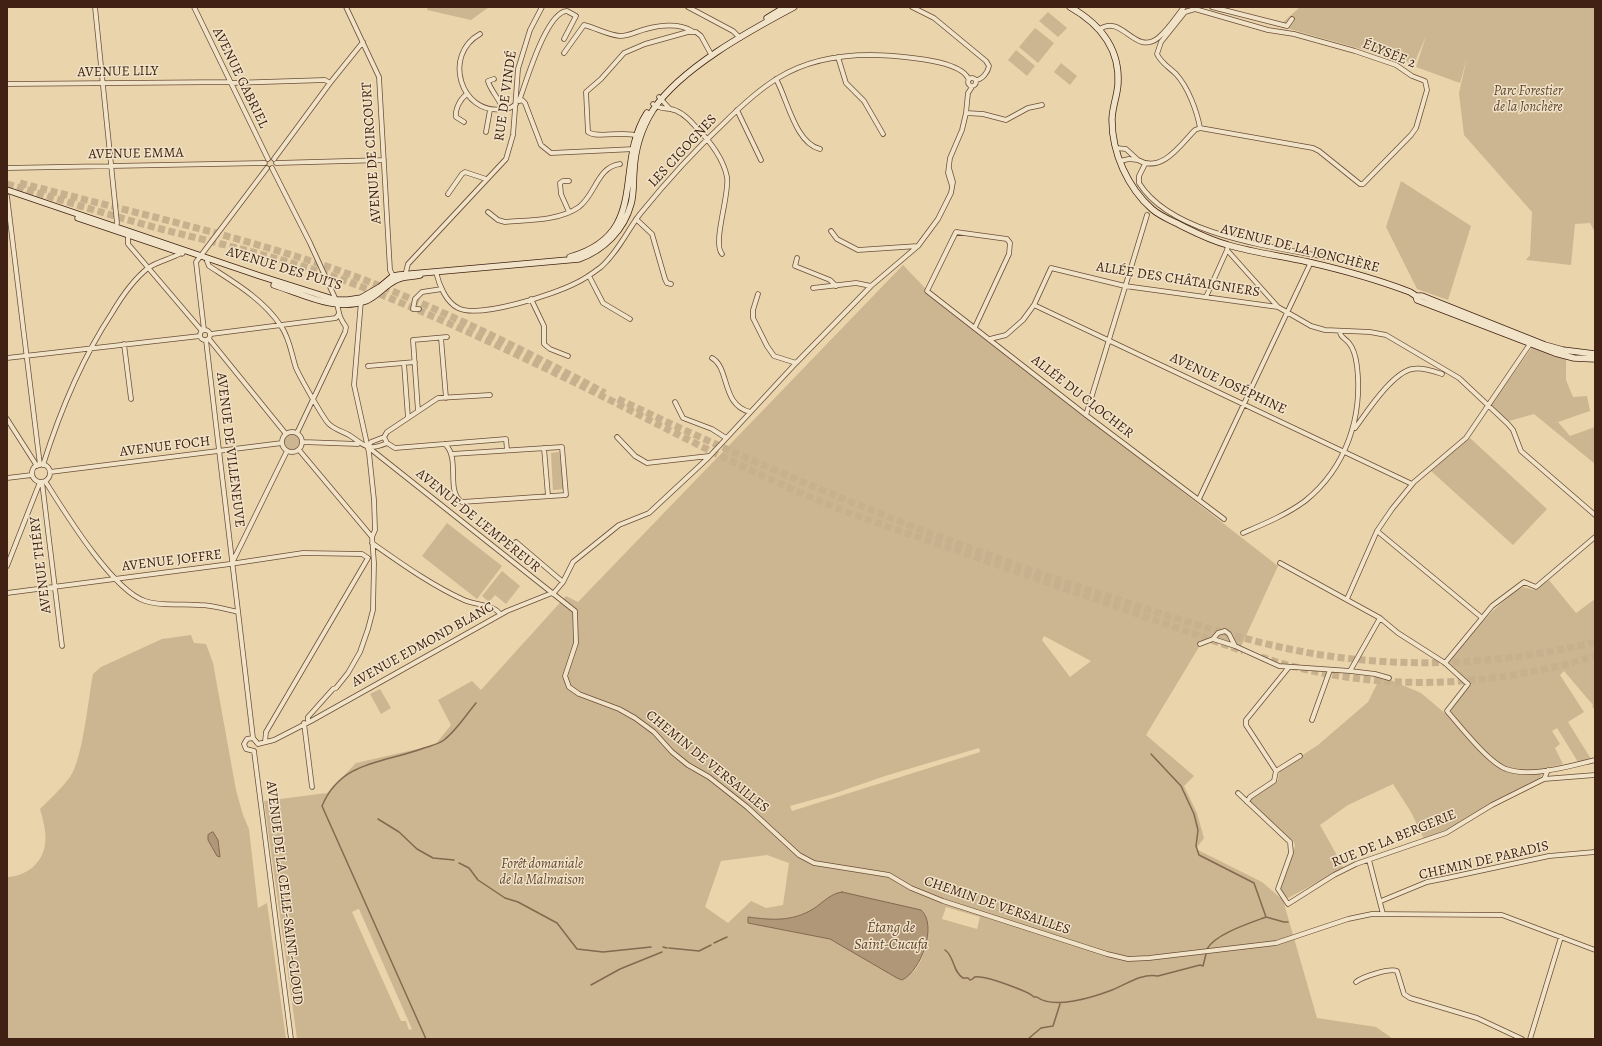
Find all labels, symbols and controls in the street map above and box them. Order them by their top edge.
street label: AVENUE GABRIEL [208,25,272,131]
street label: ÉLYSÉE 2 [1360,36,1418,72]
street label: RUE DE VINDÉ [491,50,521,142]
street label: AVENUE LILY [77,63,159,81]
street label: AVENUE DE CIRCOURT [359,81,385,225]
park label: Parc Forestier de la Jonchère [1493,84,1563,116]
street label: LES CIGOGNES [645,111,721,191]
street label: AVENUE EMMA [88,145,184,163]
street label: AVENUE DE LA JONCHÈRE [1219,221,1381,277]
street label: AVENUE DES PUITS [224,243,344,295]
street label: ALLÉE DES CHÂTAIGNIERS [1095,259,1261,301]
street label: AVENUE JOSÉPHINE [1167,350,1289,418]
street label: ALLÉE DU CLOCHER [1028,352,1136,442]
street label: AVENUE DE VILLENEUVE [212,371,248,529]
street label: AVENUE FOCH [119,433,211,461]
street label: AVENUE DE L'EMPEREUR [412,466,544,576]
street label: AVENUE THÉRY [27,516,55,614]
street label: AVENUE JOFFRE [121,547,223,575]
street label: AVENUE EDMOND BLANC [349,599,497,691]
street label: CHEMIN DE VERSAILLES [642,707,772,817]
street label: AVENUE DE LA CELLE-SAINT-CLOUD [262,780,306,1006]
street label: RUE DE LA BERGERIE [1329,806,1459,872]
street label: CHEMIN DE PARADIS [1417,838,1551,884]
park label: Forêt domaniale de la Malmaison [499,857,585,890]
street label: CHEMIN DE VERSAILLES [922,873,1072,939]
water label: Étang de Saint-Cucufa [854,919,928,954]

